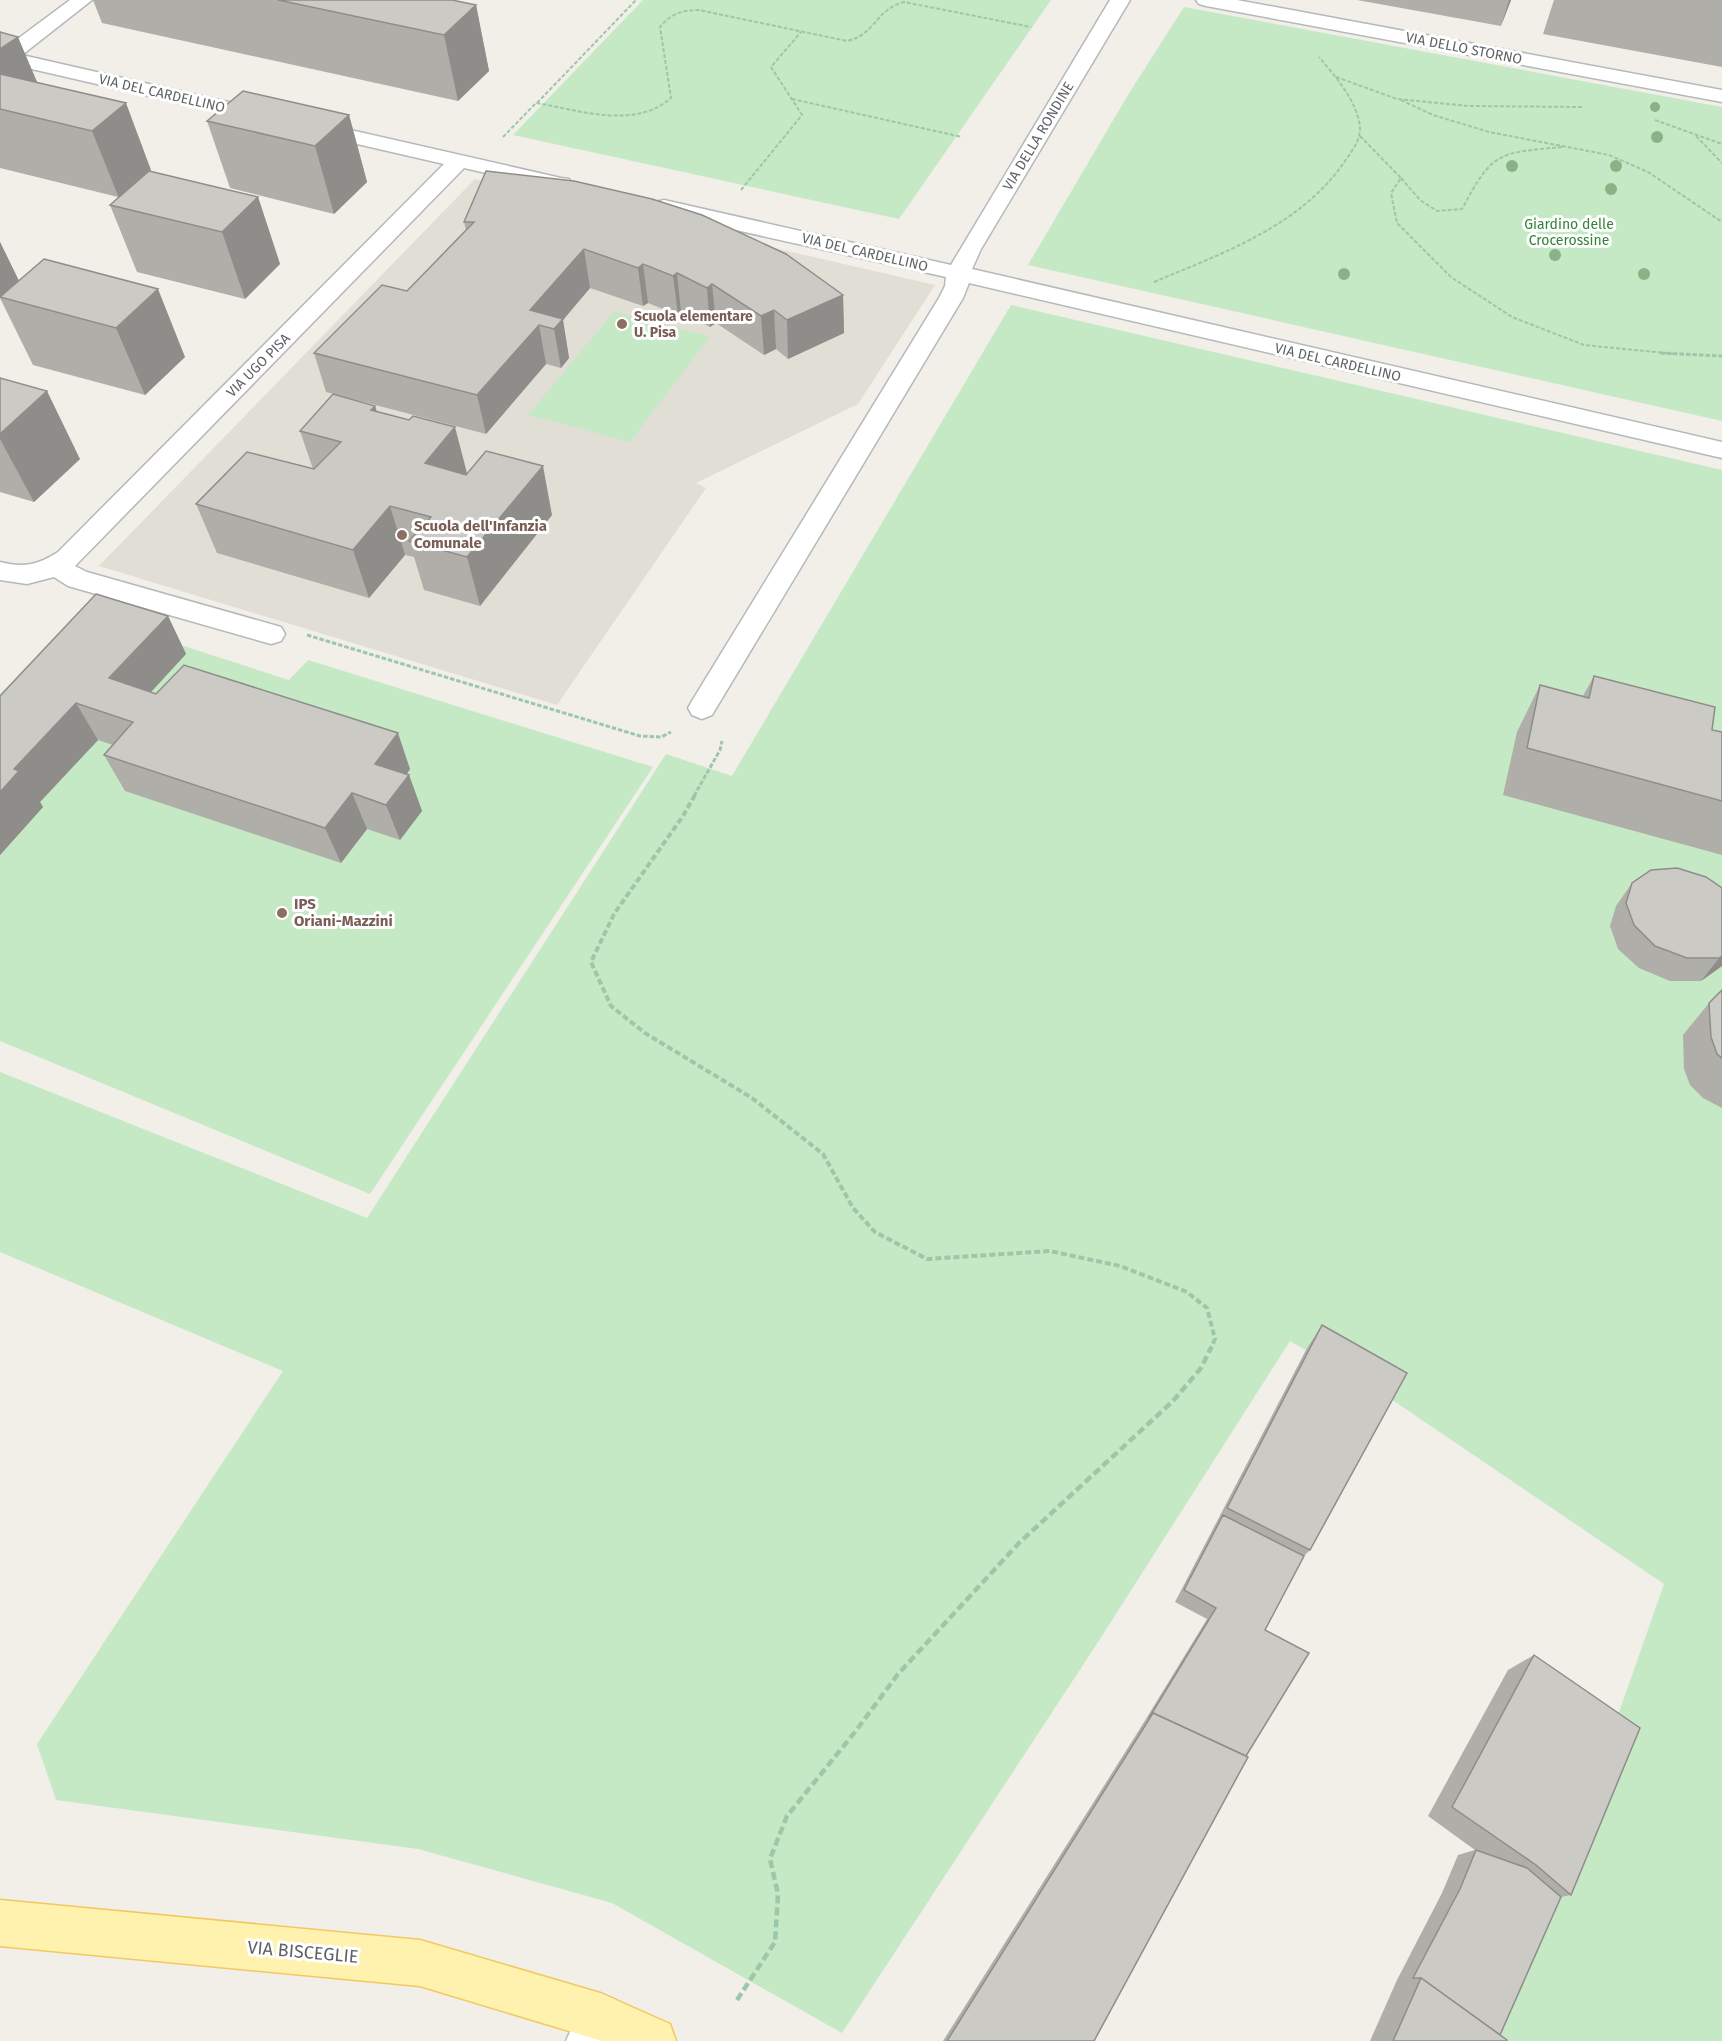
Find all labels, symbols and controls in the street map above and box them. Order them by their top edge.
street label: VIA DELLO STORNO [1404,29,1524,68]
street label: VIA DEL CARDELLINO [97,71,227,116]
street label: VIA DELLA RONDINE [999,79,1078,194]
park label: Giardino delle Crocerossine [1524,216,1614,249]
street label: VIA DEL CARDELLINO [800,230,930,275]
place label: Scuola elementare U. Pisa [634,308,753,341]
marker: Scuola elementare U. Pisa [615,317,629,331]
street label: VIA UGO PISA [223,330,294,401]
street label: VIA DEL CARDELLINO [1273,340,1403,385]
place label: Scuola dell'Infanzia Comunale [414,517,547,552]
marker: Scuola dell'Infanzia Comunale [395,528,409,542]
place label: IPS Oriani-Mazzini [294,895,393,930]
marker: IPS Oriani-Mazzini [275,906,289,920]
street label: VIA BISCEGLIE [247,1936,359,1968]

